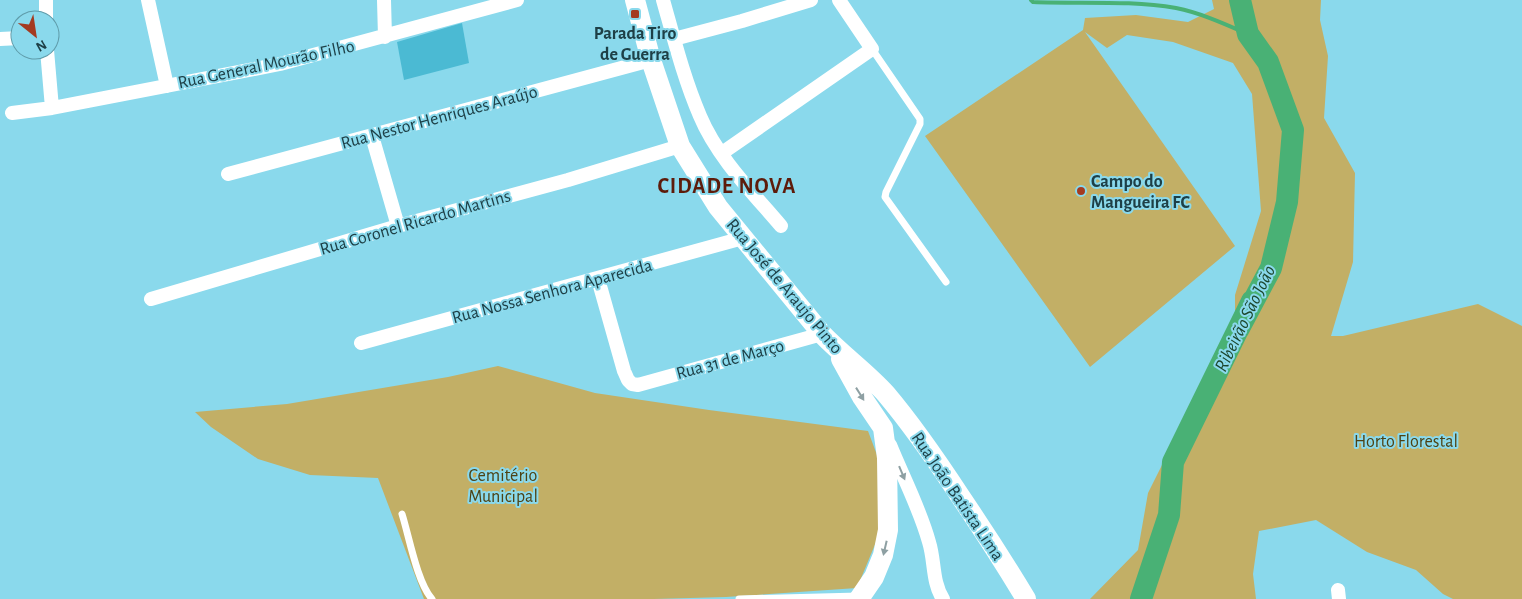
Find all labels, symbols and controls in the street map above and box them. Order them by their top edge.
marker: Parada Tiro de Guerra [629,8,641,20]
north arrow [10,10,60,60]
place label: Parada Tiro de Guerra [594,25,676,64]
text: N [33,37,49,54]
street label: Rua General Mourão Filho [176,37,356,92]
street label: Rua Nestor Henriques Araújo [339,83,540,153]
place label: Campo do Mangueira FC [1091,173,1190,212]
district label: CIDADE NOVA [657,175,797,197]
marker: Campo do Mangueira FC [1075,185,1087,197]
street label: Rua Coronel Ricardo Martins [318,187,513,259]
street label: Rua José de Araujo Pinto [723,216,846,358]
street label: Rua Nossa Senhora Aparecida [450,257,654,327]
water label: Ribeirão São João [1212,262,1279,375]
street label: Rua 31 de Março [674,337,786,383]
one-way arrow [855,387,865,400]
street label: Rua João Batista Lima [908,429,1007,564]
park label: Horto Florestal [1354,433,1458,451]
one-way arrow [898,466,906,480]
park label: Cemitério Municipal [468,467,538,506]
one-way arrow [881,541,889,556]

